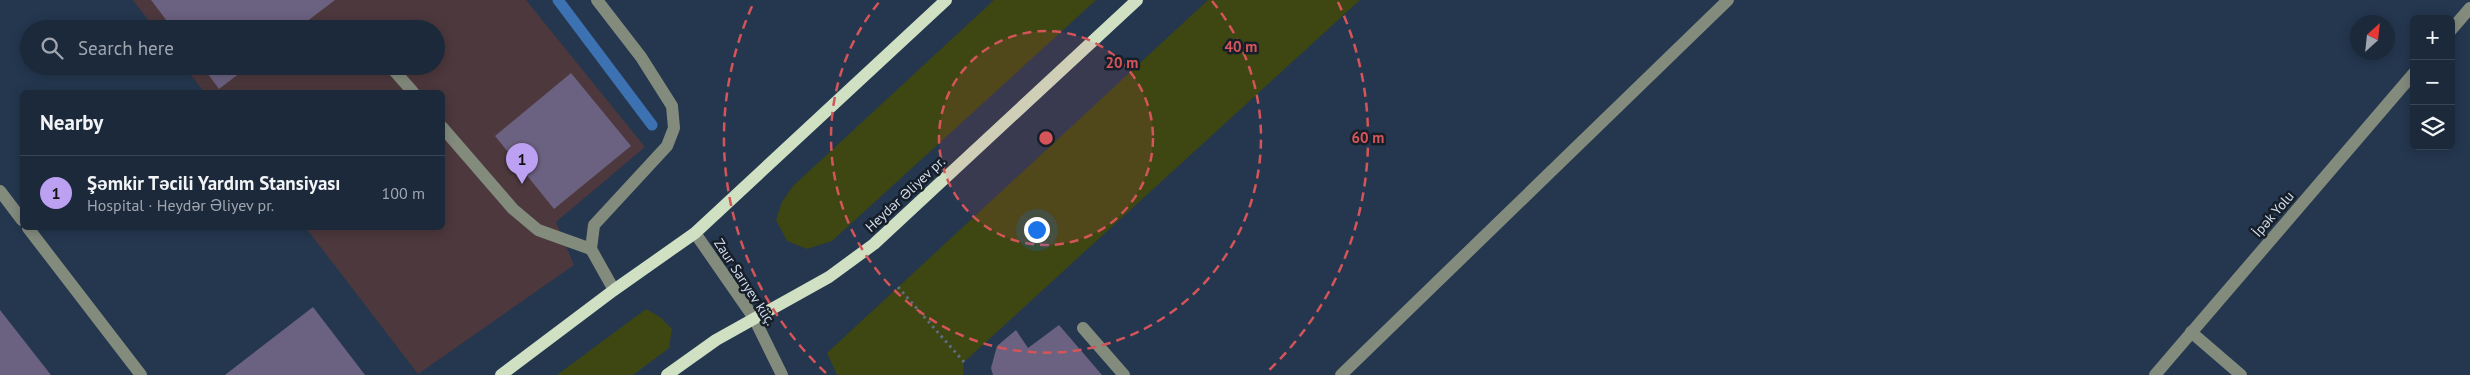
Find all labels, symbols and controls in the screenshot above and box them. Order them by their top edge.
north arrow [2350,15,2395,60]
map controls [2410,15,2455,150]
button: + [2410,15,2455,60]
search box [20,20,445,75]
icon: search [38,34,66,62]
text: Search here [78,36,174,60]
text: 40 m [1225,37,1257,56]
text: 20 m [1106,53,1138,72]
button: − [2410,60,2455,105]
button: layers [2410,105,2455,150]
text: Nearby [40,109,103,136]
text: 60 m [1352,128,1384,147]
centre of rings [1037,129,1055,147]
pin: 1 [506,143,538,184]
street label: Heydər Əliyev pr. [861,152,949,236]
text: Şəmkir Təcili Yardım Stansiyası [87,171,340,195]
text: 1 [51,183,61,203]
text: 100 m [382,183,425,203]
street label: İpək Yolu [2248,187,2298,241]
text: Hospital · Heydər Əliyev pr. [87,195,274,215]
your location [1024,217,1050,243]
street label: Zaur Sarıyev küç. [710,235,780,329]

